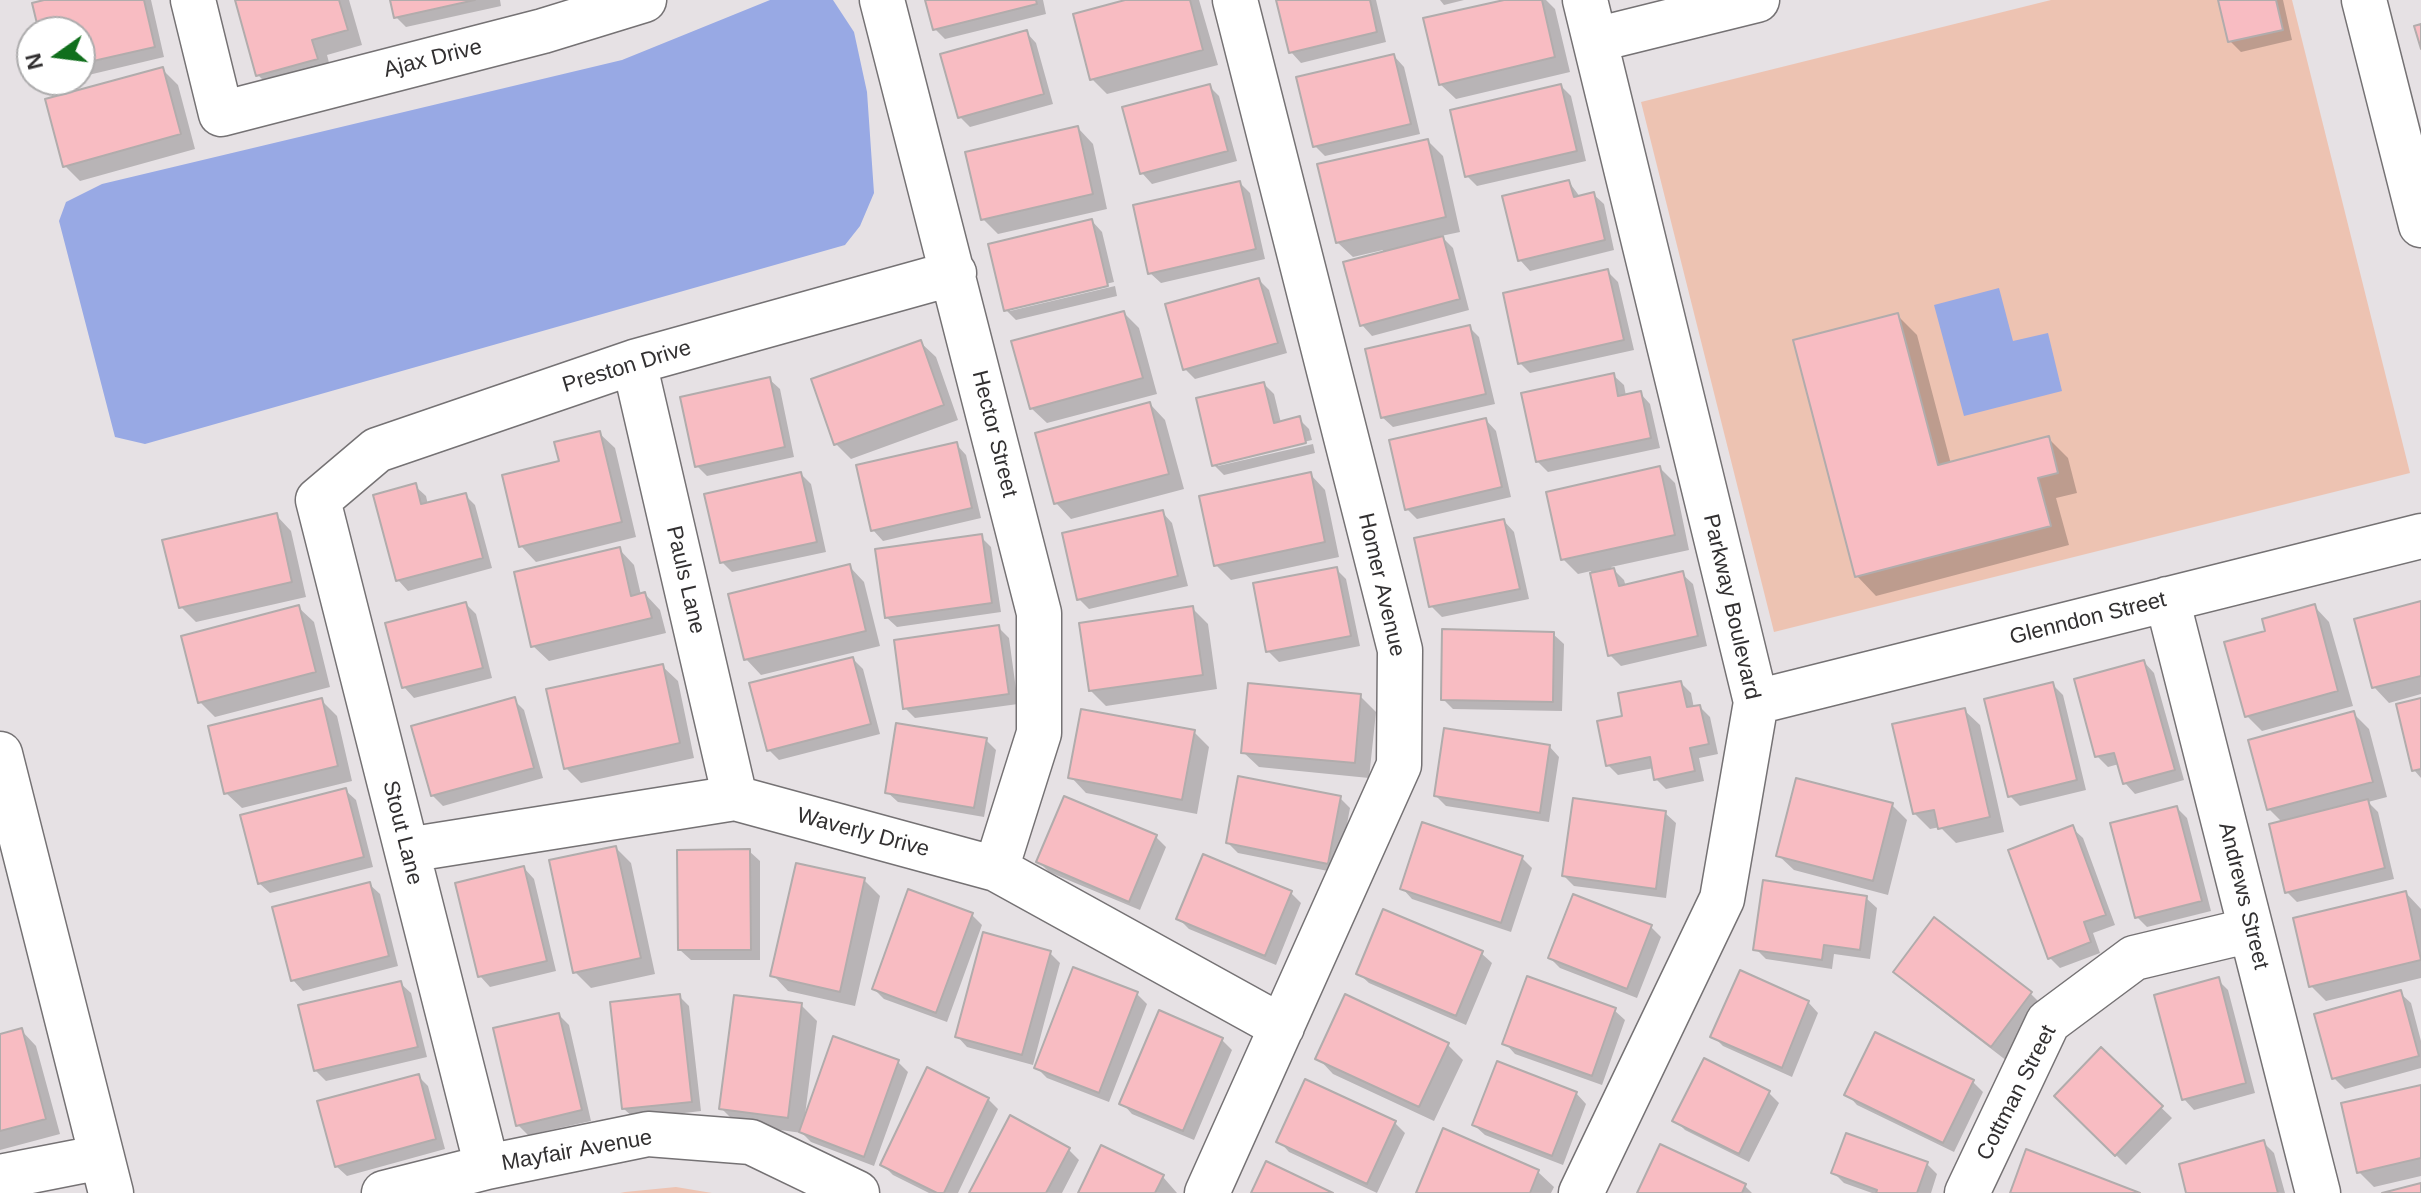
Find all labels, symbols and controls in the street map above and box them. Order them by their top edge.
north arrow [16,16,96,96]
street label: Ajax Drive [381,34,485,84]
text: N [20,51,48,72]
street label: Preston Drive [559,335,695,399]
street label: Hector Street [966,368,1022,500]
street label: Homer Avenue [1352,511,1410,659]
street label: Parkway Boulevard [1697,512,1765,702]
street label: Pauls Lane [660,523,710,637]
street label: Glenndon Street [2007,587,2169,651]
street label: Stout Lane [376,778,428,888]
street label: Waverly Drive [794,803,932,863]
street label: Andrews Street [2212,820,2274,972]
street label: Cottman Street [1972,1021,2062,1165]
street label: Mayfair Avenue [500,1125,654,1177]

